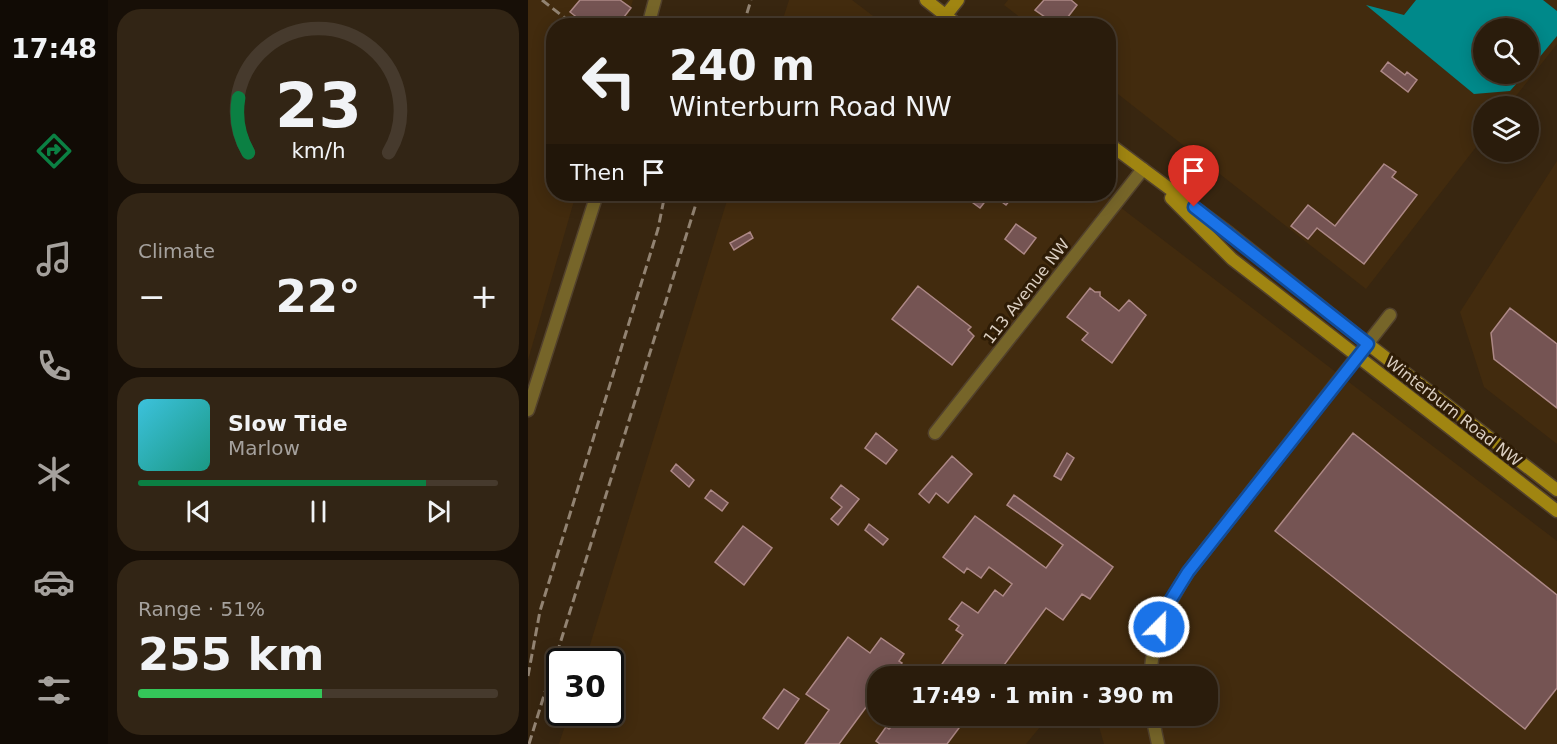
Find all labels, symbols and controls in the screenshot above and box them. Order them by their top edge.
map controls [1473,18,1539,162]
button: search [1473,18,1539,84]
text: 17:48 [11,33,97,64]
text: 240 m [669,41,815,90]
icon: left [570,42,648,120]
text: 23 [275,70,361,143]
text: Winterburn Road NW [669,91,952,122]
button: layers [1473,96,1539,162]
icon: directions [33,130,75,172]
text: km/h [291,139,345,164]
pin [1168,145,1219,207]
icon: arrive [1177,154,1210,187]
icon: arrive [637,156,670,189]
text: Then [570,160,625,185]
street label: 113 Avenue NW [980,235,1073,348]
icon: music [33,238,75,280]
text: Climate [138,239,215,263]
text: 22° [275,270,361,323]
text: − [138,277,166,316]
text: + [470,277,498,316]
icon: phone [33,345,75,387]
street label: Winterburn Road NW [1382,352,1526,471]
text: Slow Tide [228,411,348,436]
text: Marlow [228,436,300,460]
icon: climate [33,453,75,495]
icon: previous [182,495,215,528]
icon: pause [302,495,335,528]
icon: next [422,495,455,528]
icon: car [33,561,75,603]
position arrow [1127,595,1191,659]
text: Range · 51% [138,597,265,621]
text: 255 km [138,628,324,681]
speed limit sign: 30 [546,648,624,726]
icon: filters [33,669,75,711]
text: 17:49 · 1 min · 390 m [911,683,1174,708]

